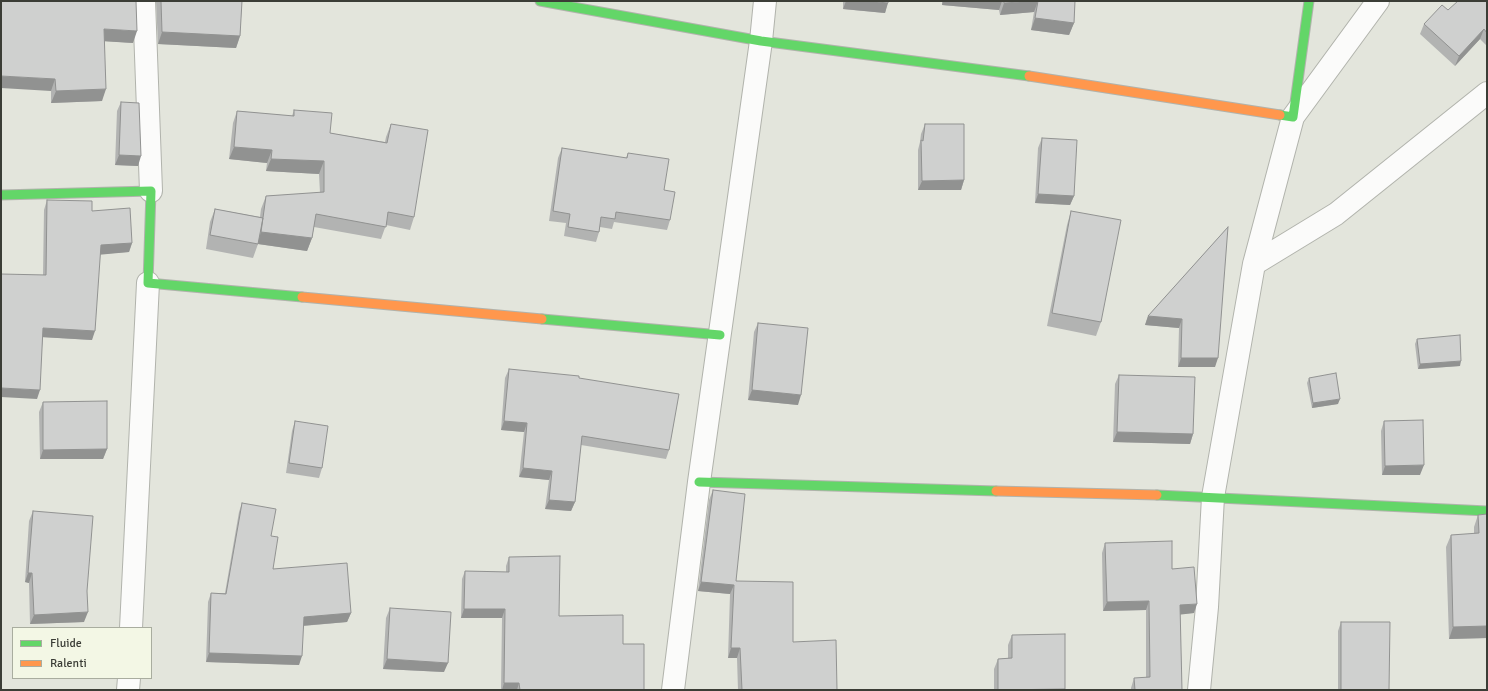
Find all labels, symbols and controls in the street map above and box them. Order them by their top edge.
legend [12,627,152,679]
text: Fluide [50,636,82,651]
text: Ralenti [50,656,87,671]

